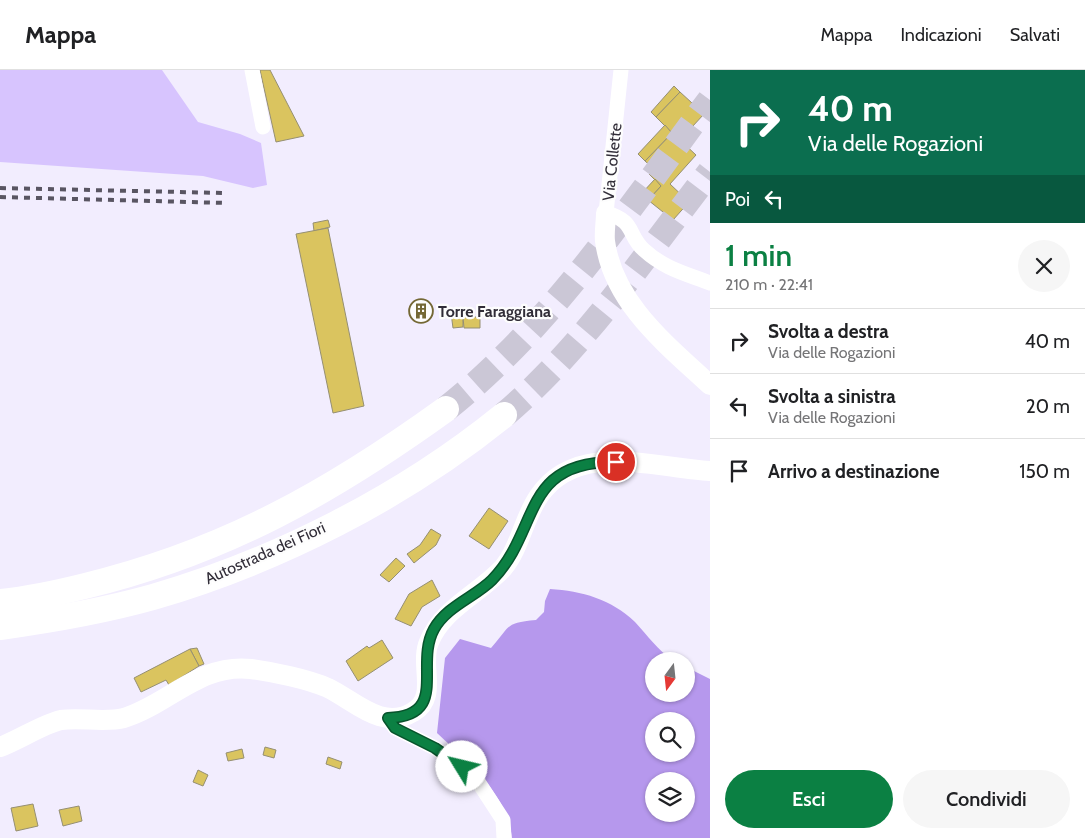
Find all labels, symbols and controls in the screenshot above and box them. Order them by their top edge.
text: Mappa [25,20,96,49]
text: Mappa [821,24,872,46]
text: Indicazioni [900,24,982,46]
text: Salvati [1010,24,1060,46]
text: 40 m [808,87,893,130]
icon: right [725,90,790,155]
street label: Via Collette [598,122,626,202]
text: Via delle Rogazioni [808,130,983,157]
icon: left [760,185,788,213]
text: Poi [725,188,750,211]
text: 1 min [725,237,792,274]
button: close [1018,240,1070,292]
text: 210 m · 22:41 [725,275,813,294]
building icon: Torre Faraggiana [408,298,434,324]
place label: Torre Faraggiana [438,302,551,321]
text: Svolta a destra [768,320,889,343]
icon: right [725,327,753,355]
text: 40 m [1025,330,1070,353]
text: Via delle Rogazioni [768,343,895,362]
text: Svolta a sinistra [768,385,896,408]
icon: left [725,392,753,420]
text: 20 m [1026,395,1070,418]
text: Via delle Rogazioni [768,408,895,427]
pin [595,441,637,483]
icon: arrive [602,448,630,476]
icon: arrive [725,457,753,485]
text: Arrivo a destinazione [768,460,939,483]
text: 150 m [1019,460,1070,483]
street label: Autostrada dei Fiori [202,518,328,588]
north arrow [645,652,695,702]
map controls [645,652,695,822]
button: search [645,712,695,762]
position arrow [435,740,487,792]
button: Esci [725,770,893,828]
button: Condividi [903,770,1070,828]
button: layers [645,772,695,822]

